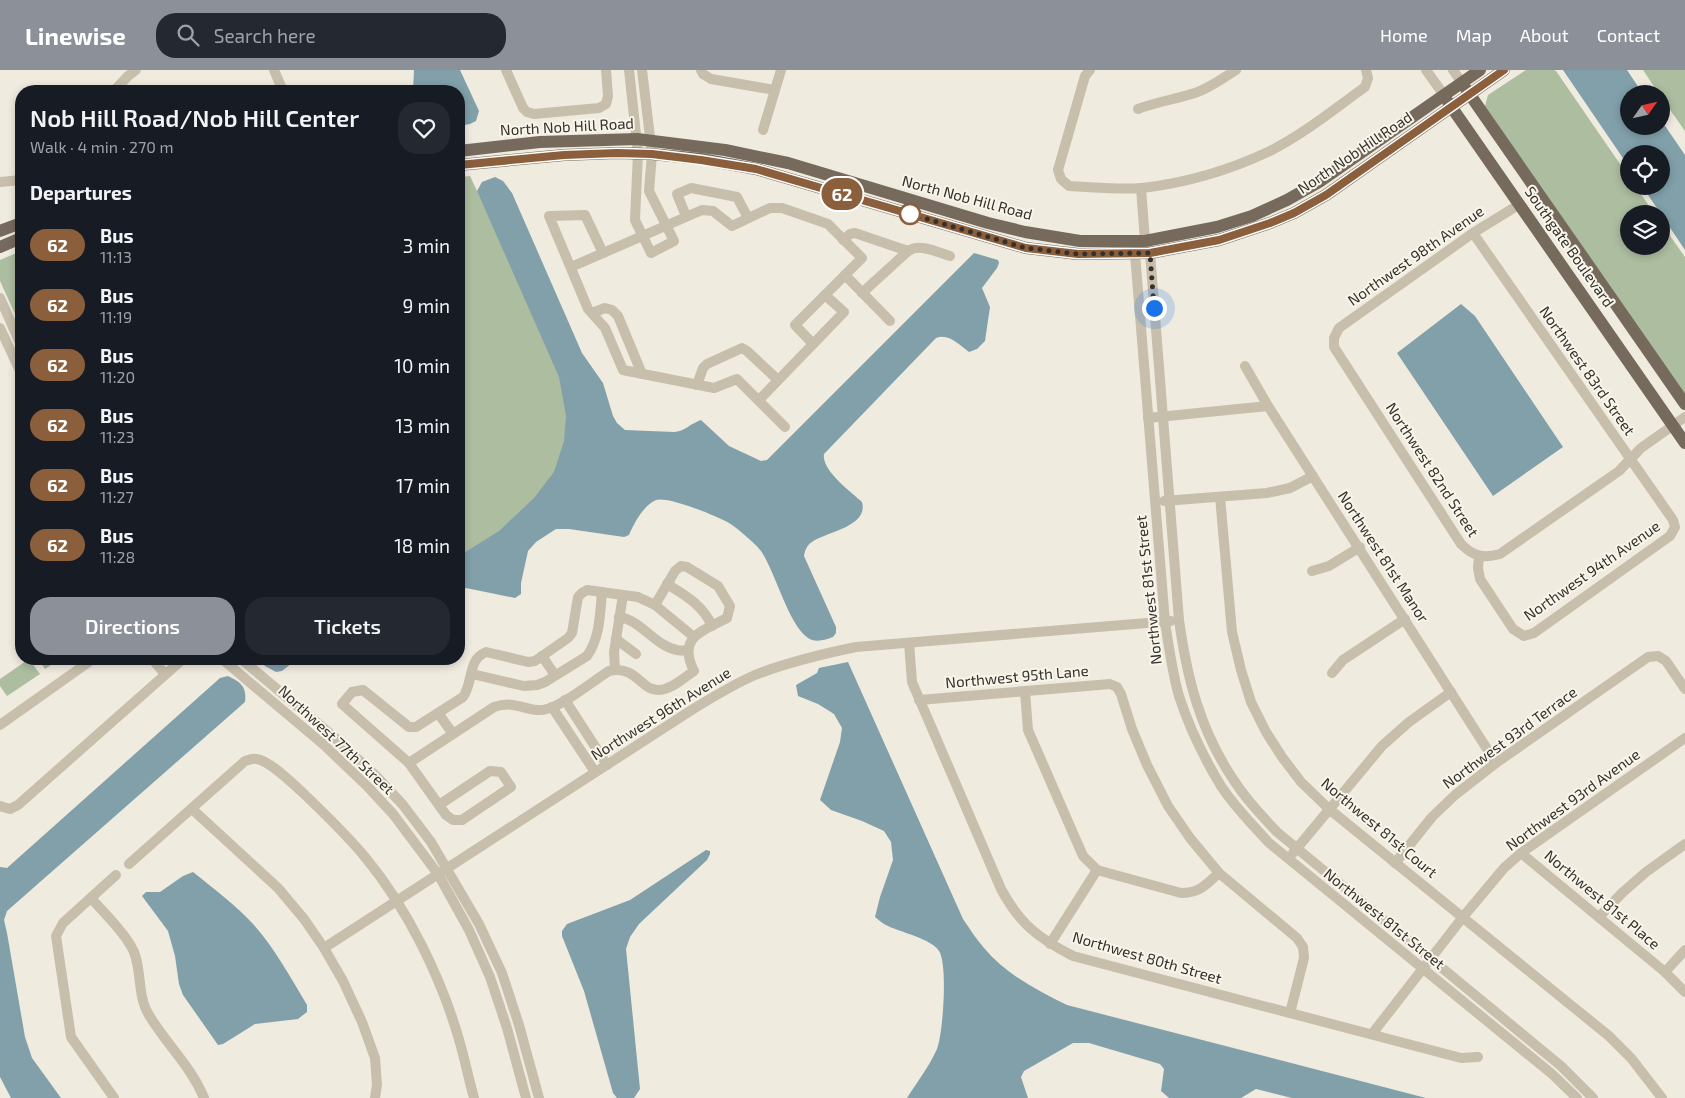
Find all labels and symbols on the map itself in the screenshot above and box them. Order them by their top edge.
north arrow [1620,85,1670,135]
street label: North Nob Hill Road [1294,107,1415,197]
street label: North Nob Hill Road [500,114,634,138]
street label: North Nob Hill Road [900,171,1034,223]
line badge: 62 [820,178,864,210]
street label: Southgate Boulevard [1521,183,1618,310]
street label: Northwest 98th Avenue [1344,201,1487,309]
unlabelled marker [899,203,921,225]
your location [1142,296,1167,321]
street label: Northwest 83rd Street [1536,302,1639,439]
street label: Northwest 82nd Street [1383,399,1483,540]
street label: Northwest 81st Manor [1335,487,1433,626]
street label: Northwest 81st Street [1131,514,1165,666]
street label: Northwest 94th Avenue [1520,516,1663,624]
street label: Northwest 95th Lane [945,661,1089,691]
street label: Northwest 96th Avenue [587,663,734,764]
street label: Northwest 77th Street [275,681,398,798]
street label: Northwest 93rd Terrace [1439,682,1580,792]
street label: Northwest 93rd Avenue [1502,745,1643,854]
street label: Northwest 81st Court [1318,774,1441,881]
street label: Northwest 81st Place [1541,846,1664,953]
street label: Northwest 81st Street [1321,864,1449,973]
street label: Northwest 80th Street [1071,927,1224,987]

